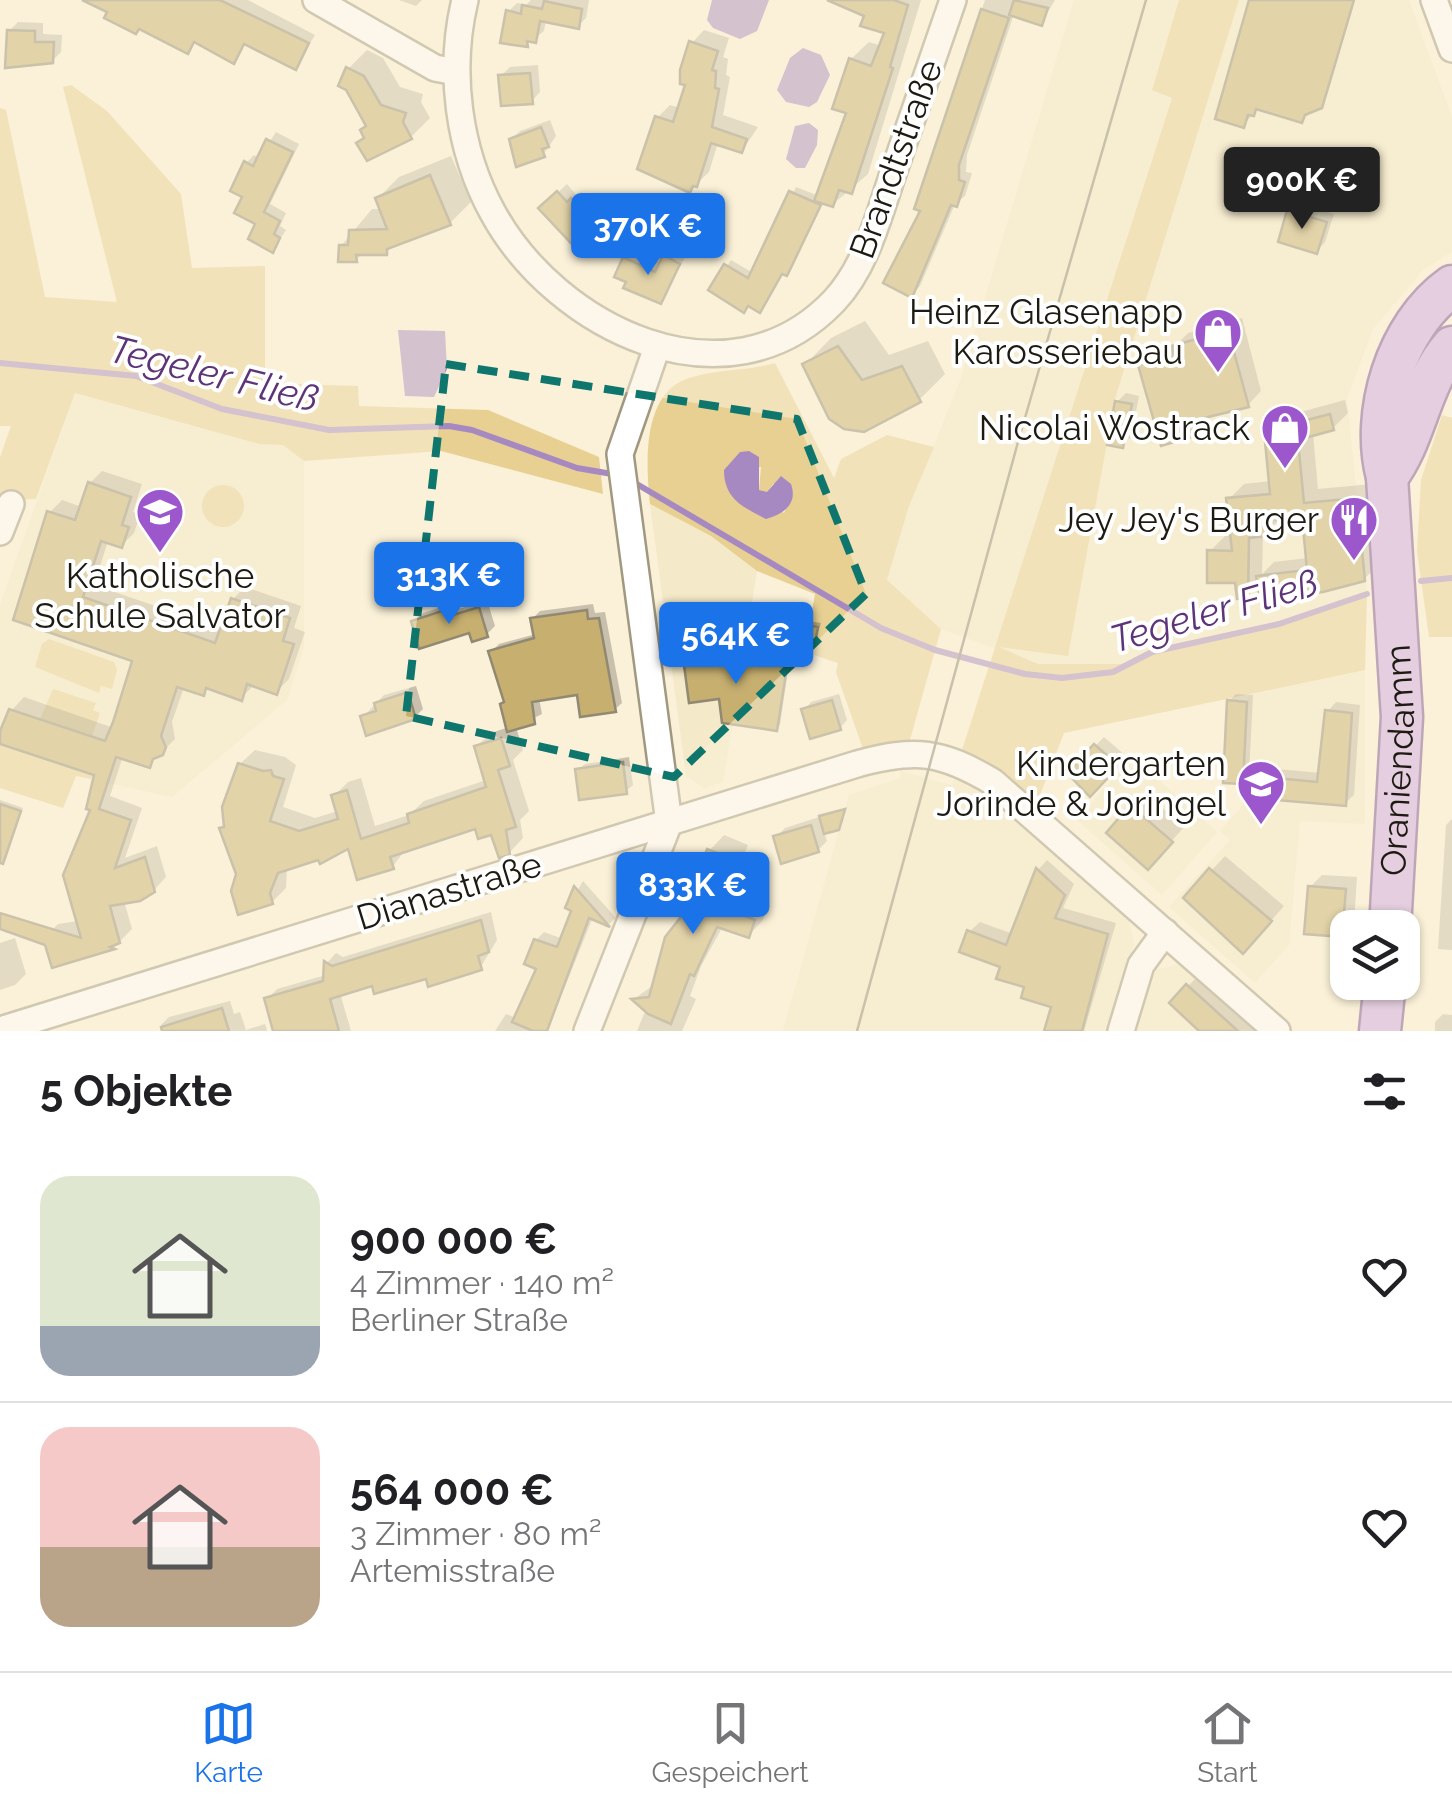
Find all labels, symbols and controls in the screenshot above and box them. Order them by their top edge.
street label: Brandtstraße [841,54,950,264]
pin: 900K € [1221,147,1383,232]
text: 900K € [1246,161,1358,198]
pin: 370K € [567,193,729,278]
text: 370K € [593,207,703,244]
place label: Heinz Glasenapp Karosseriebau [909,291,1183,372]
shop icon: Heinz Glasenapp Karosseriebau [1192,306,1244,374]
water label: Tegeler Fließ [105,326,323,421]
shop icon: Nicolai Wostrack [1259,402,1311,470]
place label: Nicolai Wostrack [979,407,1250,448]
school or university icon: Katholische Schule Salvator [134,486,186,554]
restaurant icon: Jey Jey's Burger [1328,494,1380,562]
place label: Jey Jey's Burger [1058,499,1319,540]
pin: 313K € [368,542,530,627]
place label: Katholische Schule Salvator [34,555,286,636]
text: 313K € [396,556,502,593]
water label: Tegeler Fließ [1105,559,1323,662]
pin: 564K € [655,602,817,687]
text: 564K € [681,616,791,653]
street label: Oraniendamm [1372,643,1422,877]
place label: Kindergarten Jorinde & Joringel [936,743,1226,824]
school or university icon: Kindergarten Jorinde & Joringel [1235,758,1287,826]
street label: Dianastraße [352,843,546,938]
pin: 833K € [612,852,774,937]
text: 833K € [638,866,748,903]
map controls [1330,910,1420,1000]
button: layers [1330,910,1420,1000]
icon: filters [1357,1064,1412,1119]
text: 5 Objekte [40,1067,232,1116]
text: 900 000 € [350,1215,557,1264]
icon: home [120,1216,240,1336]
icon: heart [1357,1249,1412,1304]
text: 4 Zimmer · 140 m² [350,1264,614,1301]
text: Berliner Straße [350,1301,568,1338]
text: 564 000 € [350,1466,554,1515]
icon: home [120,1467,240,1587]
icon: heart [1357,1500,1412,1555]
text: 3 Zimmer · 80 m² [350,1515,601,1552]
text: Artemisstraße [350,1552,555,1589]
tab: Karte [194,1696,263,1789]
tab: Gespeichert [651,1696,809,1789]
tab: Start [1197,1696,1258,1789]

